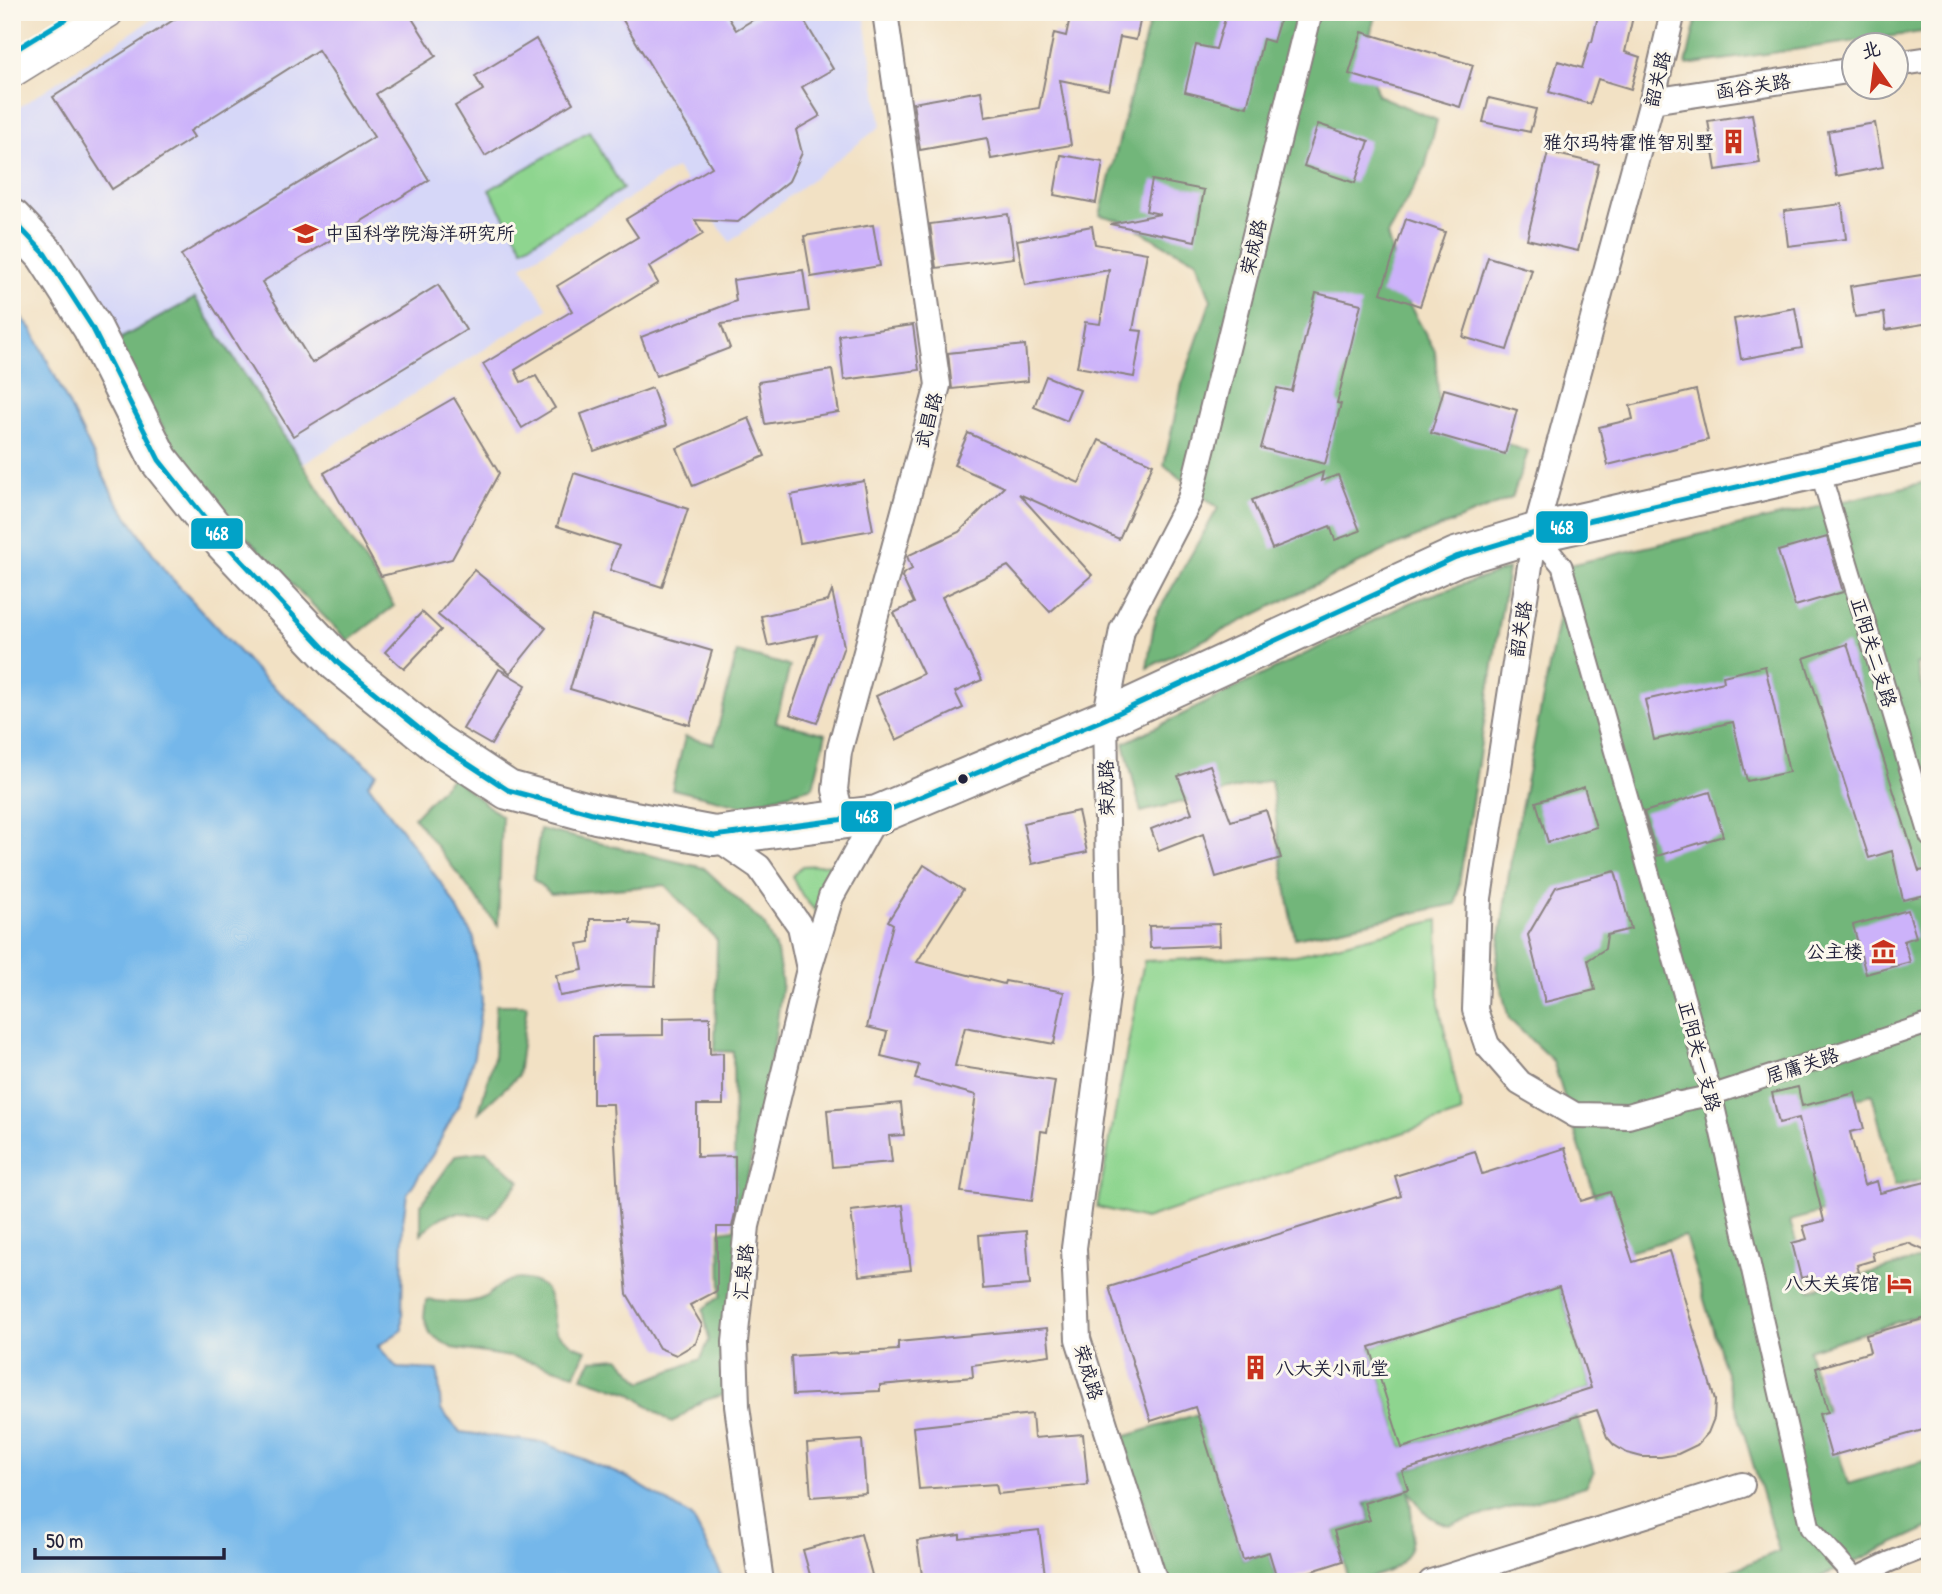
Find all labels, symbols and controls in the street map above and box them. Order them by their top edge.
north arrow [1840,32,1910,102]
text: 北 [1859,35,1883,64]
street label: 韶关路 [1637,48,1677,110]
street label: 函谷关路 [1713,67,1793,105]
building icon: 雅尔玛特霍惟智别墅 [1720,128,1748,156]
place label: 雅尔玛特霍惟智别墅 [1543,129,1714,155]
street label: 荣成路 [1233,216,1273,278]
school or university icon: 中国科学院海洋研究所 [291,219,319,247]
place label: 中国科学院海洋研究所 [325,220,515,246]
street label: 武昌路 [908,389,948,451]
line badge: 468 [1535,510,1589,544]
text: 468 [1551,514,1573,540]
line badge: 468 [190,517,244,550]
text: 468 [206,520,228,546]
street label: 正阳关二支路 [1845,594,1903,710]
street label: 韶关路 [1503,599,1537,659]
street label: 荣成路 [1093,759,1119,817]
unlabelled marker [956,772,970,786]
line badge: 468 [840,800,893,833]
text: 468 [856,803,878,829]
museum icon: 公主楼 [1869,937,1897,965]
place label: 公主楼 [1806,938,1863,964]
street label: 正阳关一支路 [1673,998,1727,1114]
street label: 居庸关路 [1762,1041,1842,1089]
street label: 汇泉路 [727,1242,759,1302]
hotel icon: 八大关宾馆 [1885,1269,1913,1297]
place label: 八大关宾馆 [1784,1270,1879,1296]
street label: 荣成路 [1068,1341,1110,1403]
building icon: 八大关小礼堂 [1241,1354,1269,1382]
place label: 八大关小礼堂 [1275,1355,1389,1381]
scale bar [35,1517,224,1561]
text: 50 m [46,1526,83,1555]

